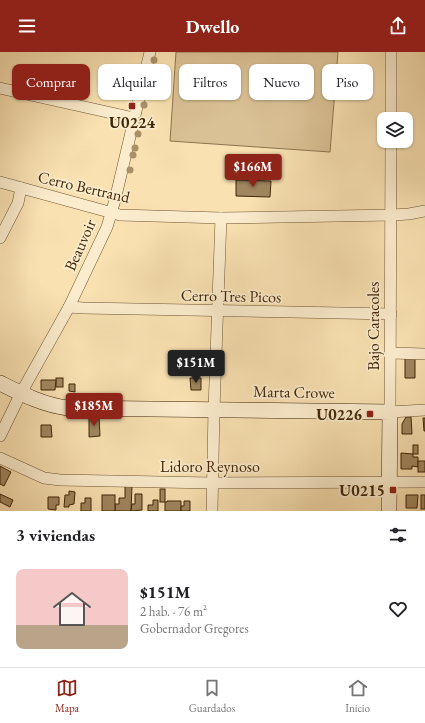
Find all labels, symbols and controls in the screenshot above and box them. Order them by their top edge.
icon: menu [16,15,38,37]
text: Dwello [186,15,239,38]
icon: share [387,15,409,37]
chip: Comprar [12,64,90,100]
chip: Alquilar [98,64,171,100]
chip: Filtros [179,64,241,100]
chip: Nuevo [249,64,314,100]
chip: Piso [322,64,373,100]
marker: U0224 [127,101,137,111]
place label: U0224 [109,112,155,133]
map controls [377,112,413,148]
button: layers [377,112,413,148]
pin: $166M [225,154,281,188]
text: $166M [234,158,272,175]
street label: Cerro Bertrand [36,166,133,208]
street label: Beauvoir [59,215,101,274]
street label: Bajo Caracoles [363,282,384,370]
street label: Cerro Tres Picos [181,285,281,307]
pin: $151M [168,350,224,384]
text: $151M [177,354,215,371]
street label: Marta Crowe [253,381,335,403]
pin: $185M [66,393,122,427]
text: $185M [75,397,113,414]
place label: U0226 [316,404,363,425]
marker: U0226 [365,409,375,419]
street label: Lidoro Reynoso [160,456,260,477]
place label: U0215 [339,480,385,501]
marker: U0215 [388,485,398,495]
text: 3 viviendas [16,524,95,546]
icon: filters [387,524,409,546]
text: $151M [140,581,190,603]
icon: home [48,585,96,633]
icon: heart [387,598,409,620]
text: 2 hab. · 76 m² [140,603,207,620]
text: Gobernador Gregores [140,620,249,637]
tab: Mapa [55,677,79,715]
tab: Guardados [189,677,235,715]
tab: Inicio [345,677,370,715]

